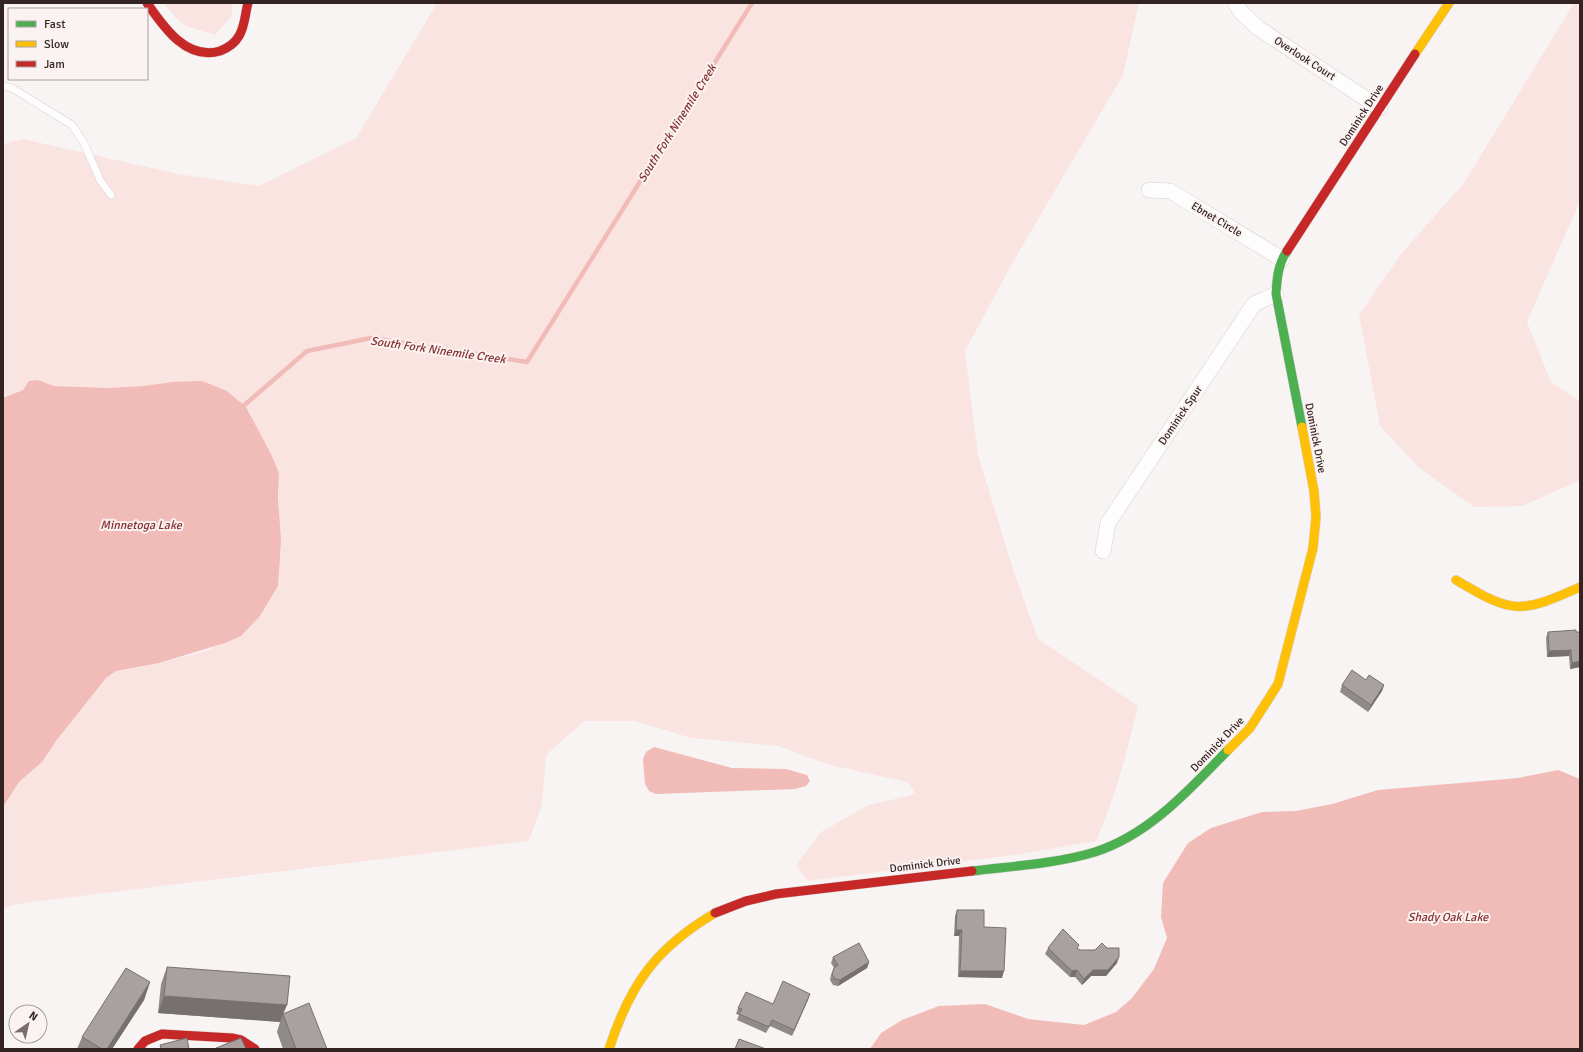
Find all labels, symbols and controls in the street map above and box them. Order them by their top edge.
legend [8,8,148,80]
text: Fast [44,17,65,32]
street label: Overlook Court [1272,34,1338,83]
text: Slow [44,37,69,52]
text: Jam [44,57,65,72]
water label: South Fork Ninemile Creek [635,61,720,185]
street label: Dominick Drive [1337,82,1386,149]
street label: Ebnet Circle [1189,199,1245,240]
water label: South Fork Ninemile Creek [369,334,507,368]
street label: Dominick Spur [1156,383,1205,447]
street label: Dominick Drive [1302,402,1329,474]
water label: Minnetoga Lake [100,518,183,533]
street label: Dominick Drive [1188,714,1247,775]
street label: Dominick Drive [889,854,961,875]
water label: Shady Oak Lake [1408,910,1489,925]
north arrow [8,1004,48,1044]
text: N [27,1009,40,1024]

